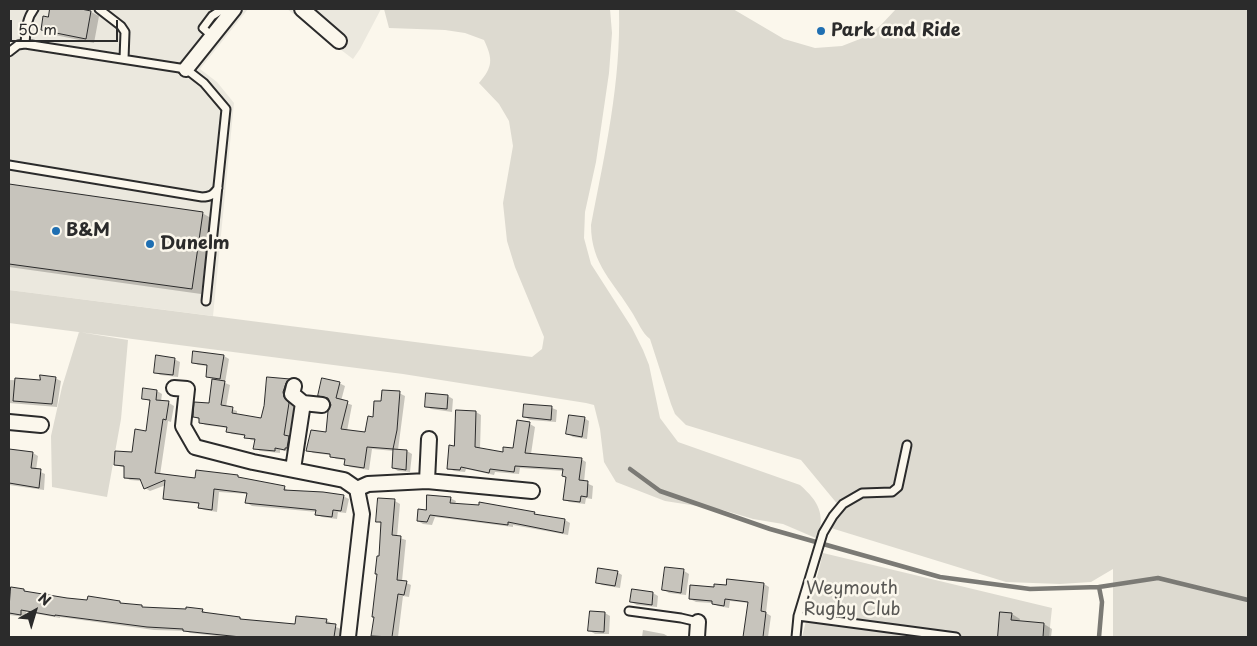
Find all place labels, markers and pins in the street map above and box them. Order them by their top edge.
place label: Park and Ride [831,20,960,42]
marker: Park and Ride [815,25,827,37]
place label: B&M [66,220,110,242]
marker: B&M [50,225,62,237]
place label: Dunelm [160,233,230,255]
marker: Dunelm [144,238,156,250]

